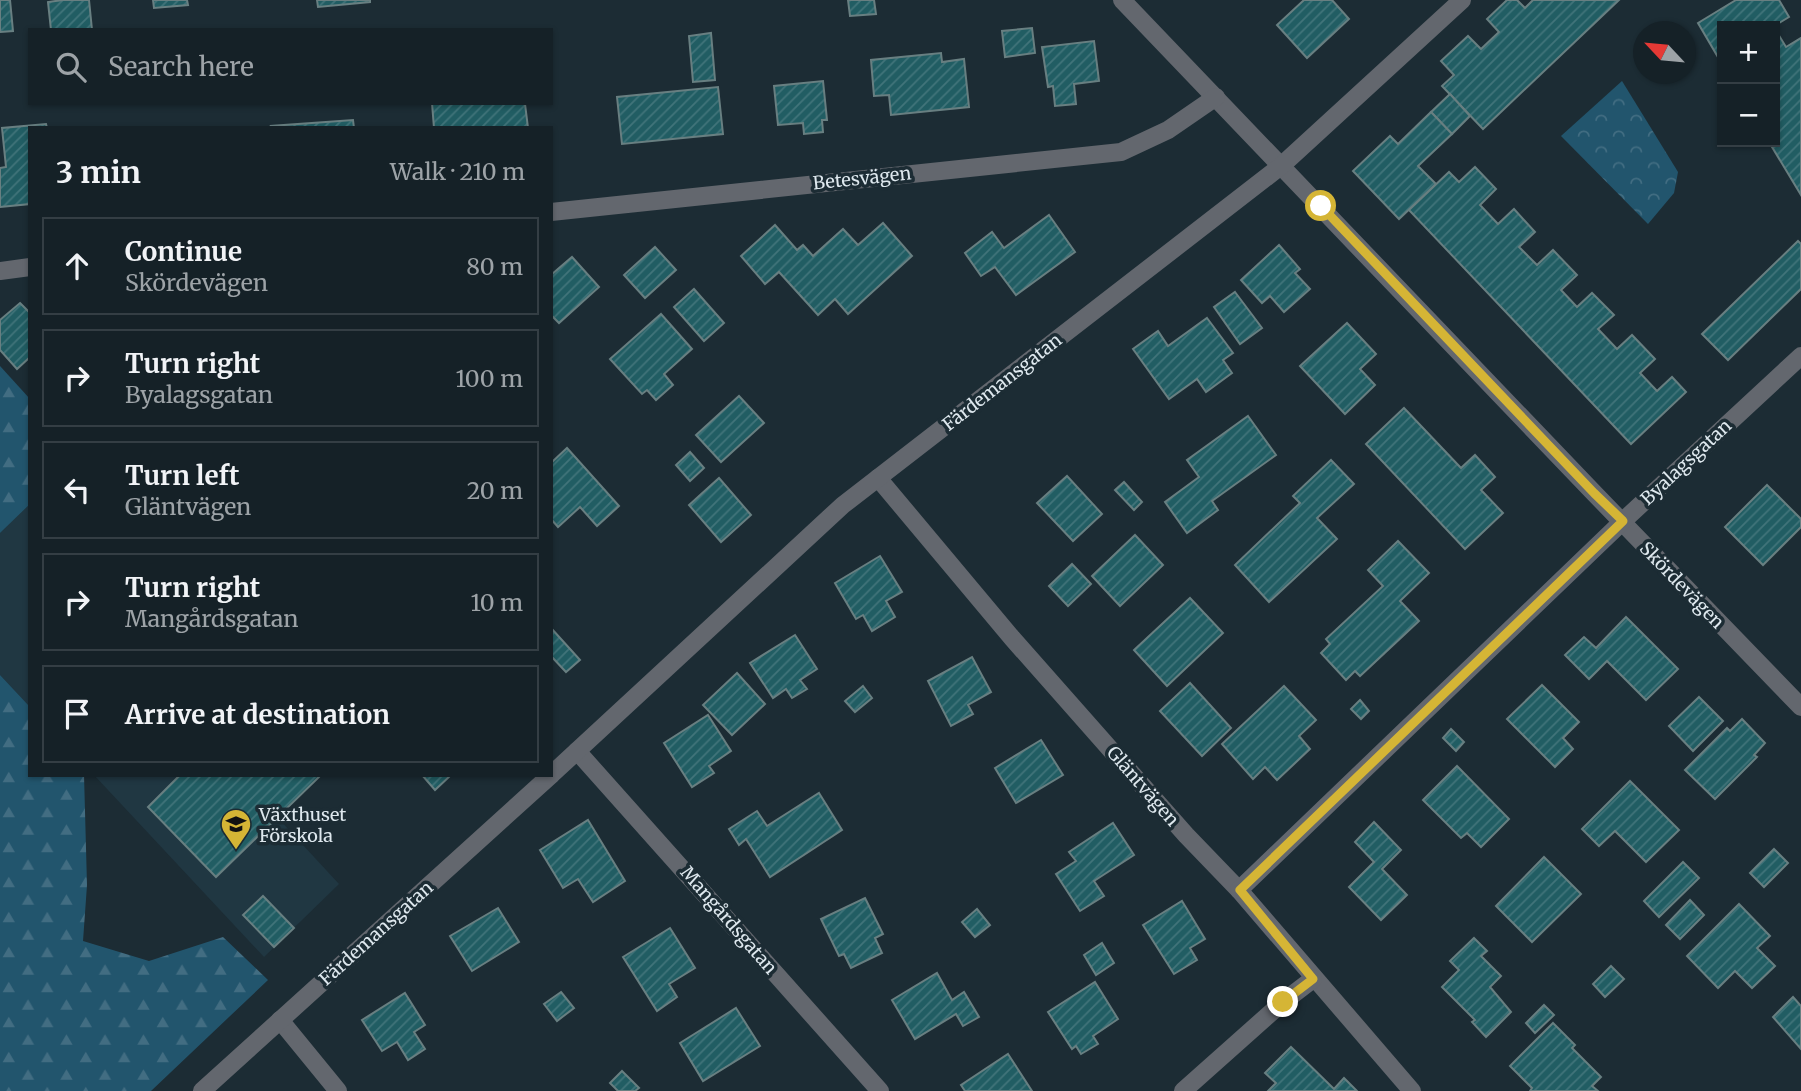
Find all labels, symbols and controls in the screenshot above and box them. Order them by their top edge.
north arrow [1633,21,1696,84]
map controls [1717,21,1780,147]
button: + [1717,21,1780,84]
search box [28,28,553,105]
icon: search [52,48,90,86]
text: Search here [108,50,254,83]
button: − [1717,84,1780,147]
text: 3 min [56,153,141,191]
text: Walk · 210 m [390,157,525,186]
street label: Betesvägen [812,161,912,195]
route start [1305,190,1336,221]
text: Continue [125,235,242,268]
icon: ahead [58,247,96,285]
text: 80 m [466,252,523,281]
text: Skördevägen [125,268,268,297]
street label: Färdemansgatan [938,328,1066,436]
text: Turn right [125,347,260,380]
icon: right [58,359,96,397]
text: 100 m [455,364,523,393]
text: Byalagsgatan [125,380,273,409]
street label: Byalagsgatan [1636,414,1736,510]
text: Turn left [125,459,239,492]
icon: left [58,471,96,509]
text: 20 m [467,476,523,505]
text: Gläntvägen [125,492,251,521]
street label: Skördevägen [1635,537,1729,633]
text: Turn right [125,571,260,604]
icon: right [58,583,96,621]
text: 10 m [470,588,523,617]
text: Mangårdsgatan [125,604,299,633]
icon: arrive [58,695,96,733]
text: Arrive at destination [125,698,390,731]
street label: Gläntvägen [1102,741,1184,831]
place label: Växthuset Förskola [258,803,346,847]
school or university icon: Växthuset Förskola [219,807,253,851]
street label: Mangårdsgatan [676,861,782,979]
street label: Färdemansgatan [314,876,438,990]
route end [1267,986,1298,1017]

